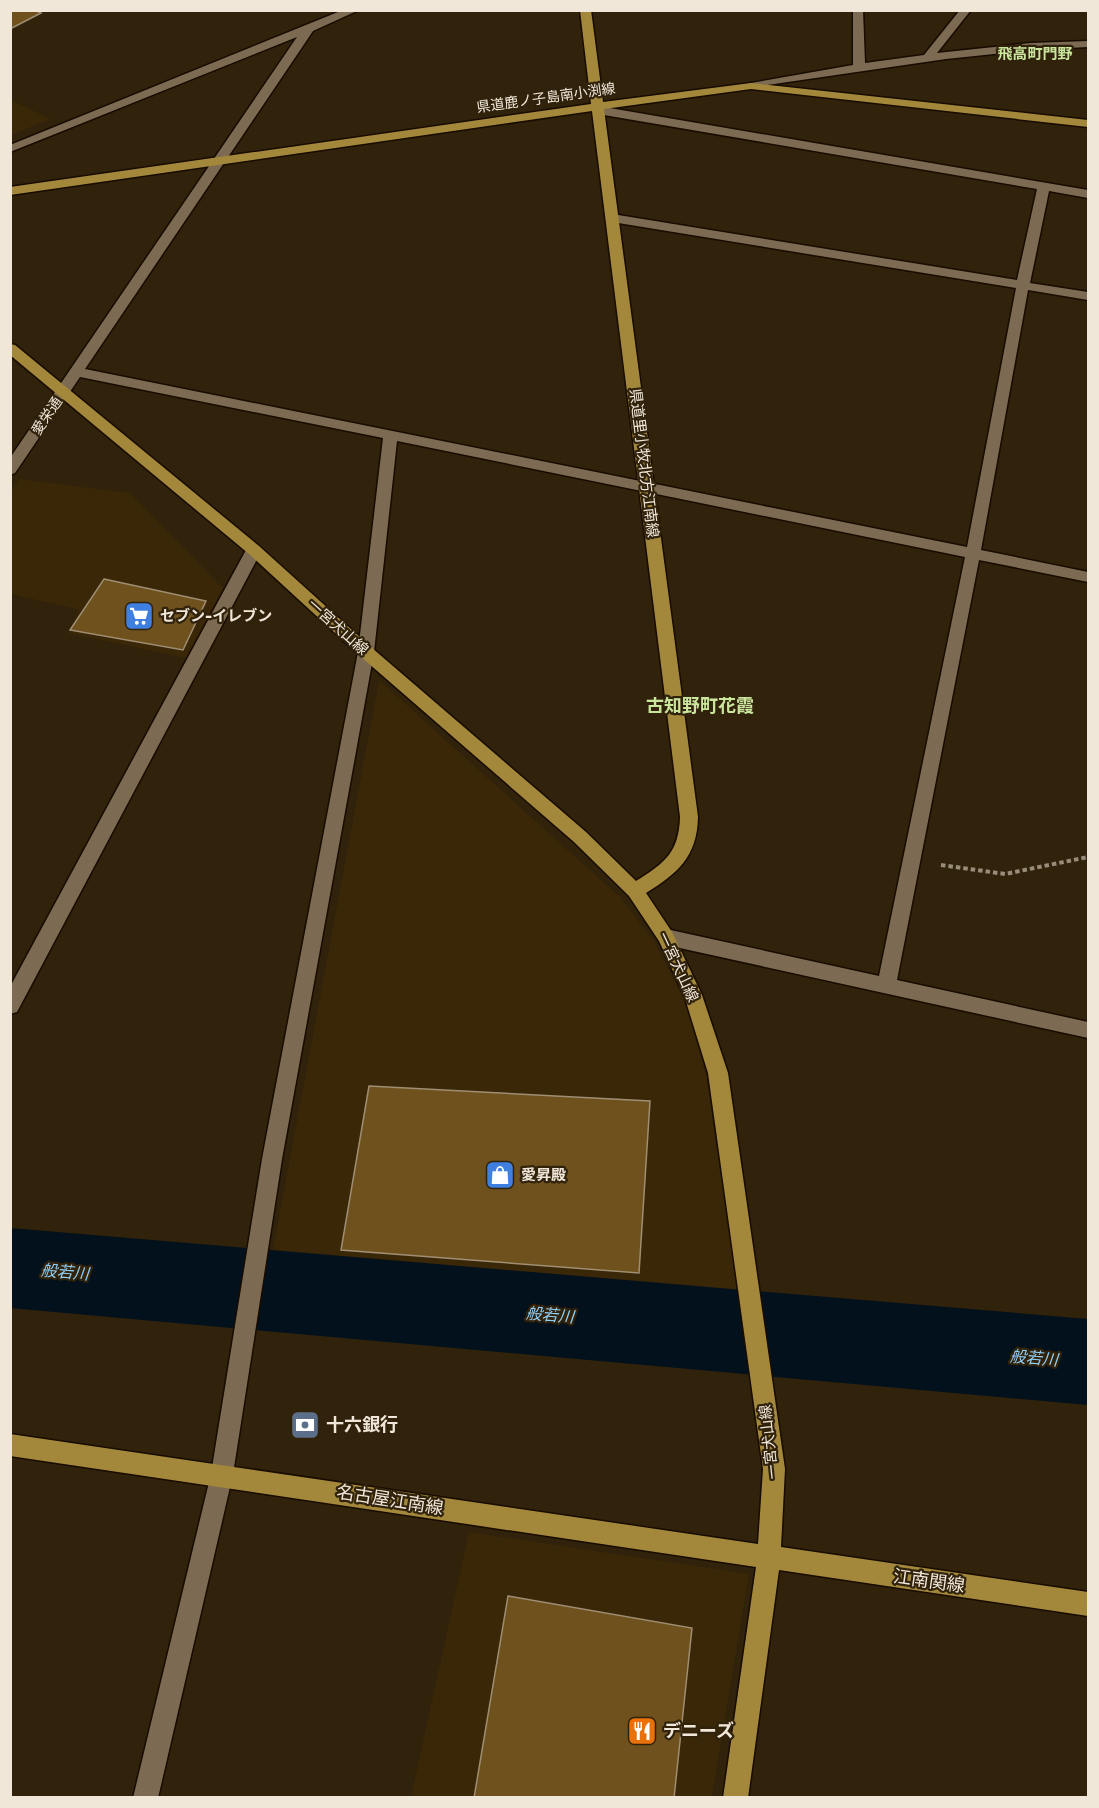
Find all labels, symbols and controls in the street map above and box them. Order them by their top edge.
district label: 飛高町門野 [997,45,1073,63]
street label: 県道鹿ノ子島南小渕線 [475,80,617,116]
street label: 県道里小牧北方江南線 [626,387,662,539]
street label: 愛栄通 [28,394,66,438]
street label: 一宮犬山線 [304,595,372,659]
supermarket icon: セブン-イレブン [123,600,155,632]
place label: セブン-イレブン [160,607,272,625]
district label: 古知野町花霞 [646,695,754,717]
street label: 一宮犬山線 [654,929,702,1005]
shop icon: 愛昇殿 [484,1159,516,1191]
place label: 愛昇殿 [521,1166,566,1184]
water label: 般若川 [40,1260,92,1284]
water label: 般若川 [525,1303,577,1327]
water label: 般若川 [1009,1346,1061,1370]
street label: 一宮犬山線 [756,1404,782,1480]
bank icon: 十六銀行 [289,1409,321,1441]
place label: 十六銀行 [326,1414,398,1436]
street label: 名古屋江南線 [335,1481,445,1519]
street label: 江南関線 [892,1565,966,1597]
restaurant icon: デニーズ [626,1715,658,1747]
place label: デニーズ [663,1720,734,1742]

